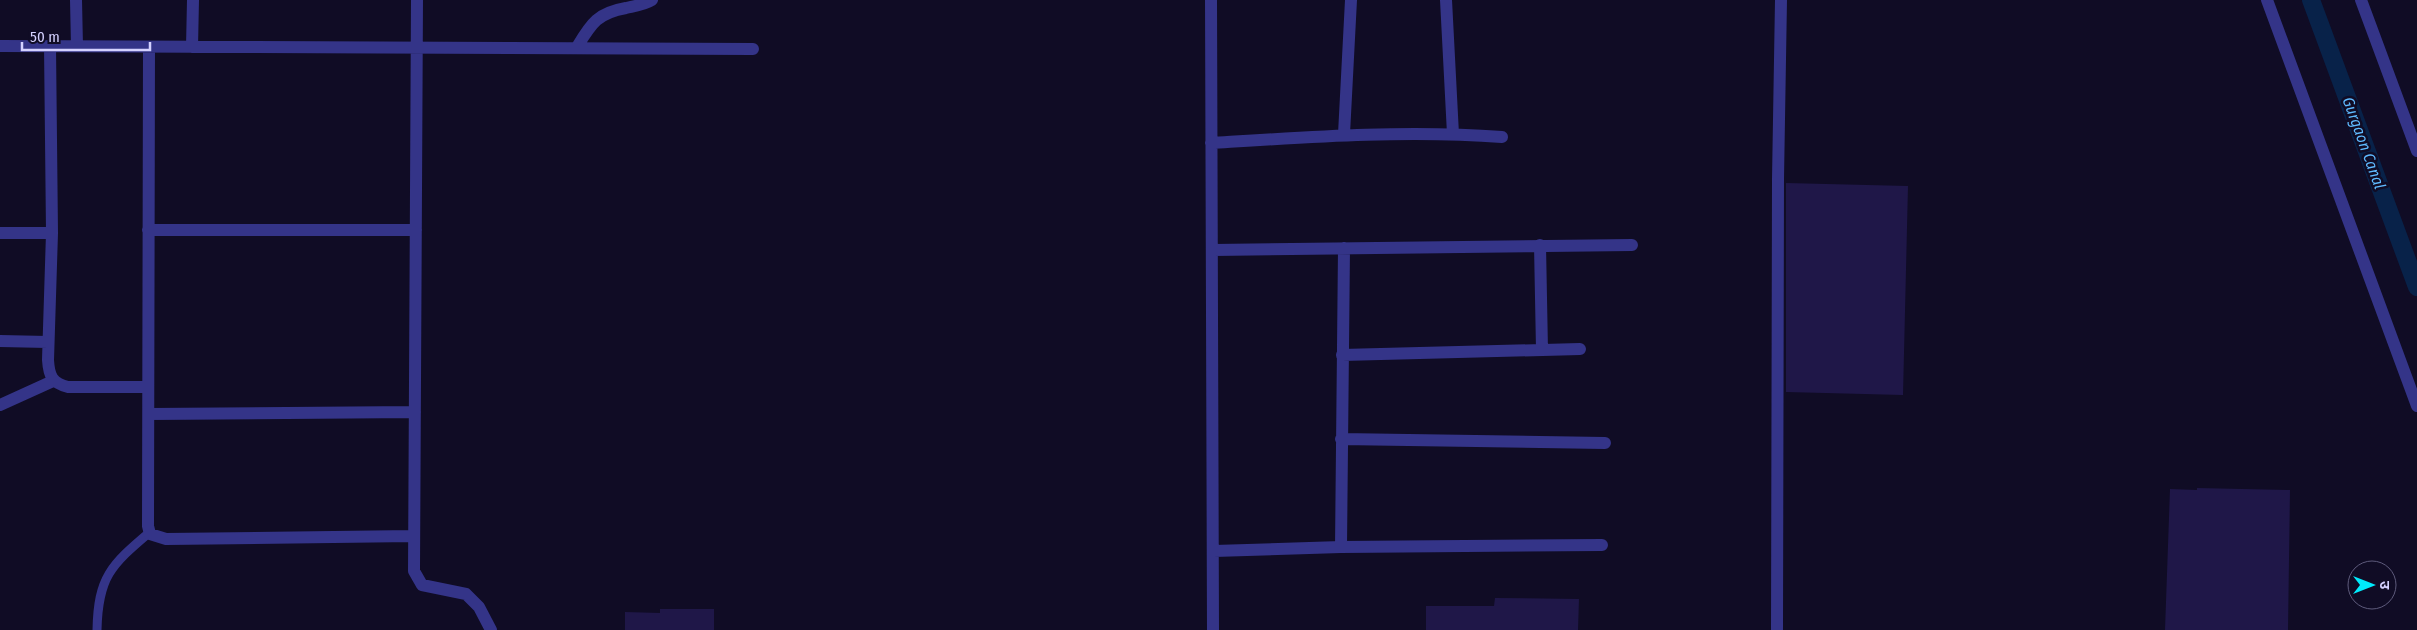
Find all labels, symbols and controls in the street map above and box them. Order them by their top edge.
scale bar [22,20,150,52]
text: 50 m [30,28,60,46]
water label: Gurgaon Canal [2339,94,2389,192]
north arrow [2347,560,2397,610]
text: उ [2376,581,2393,590]

